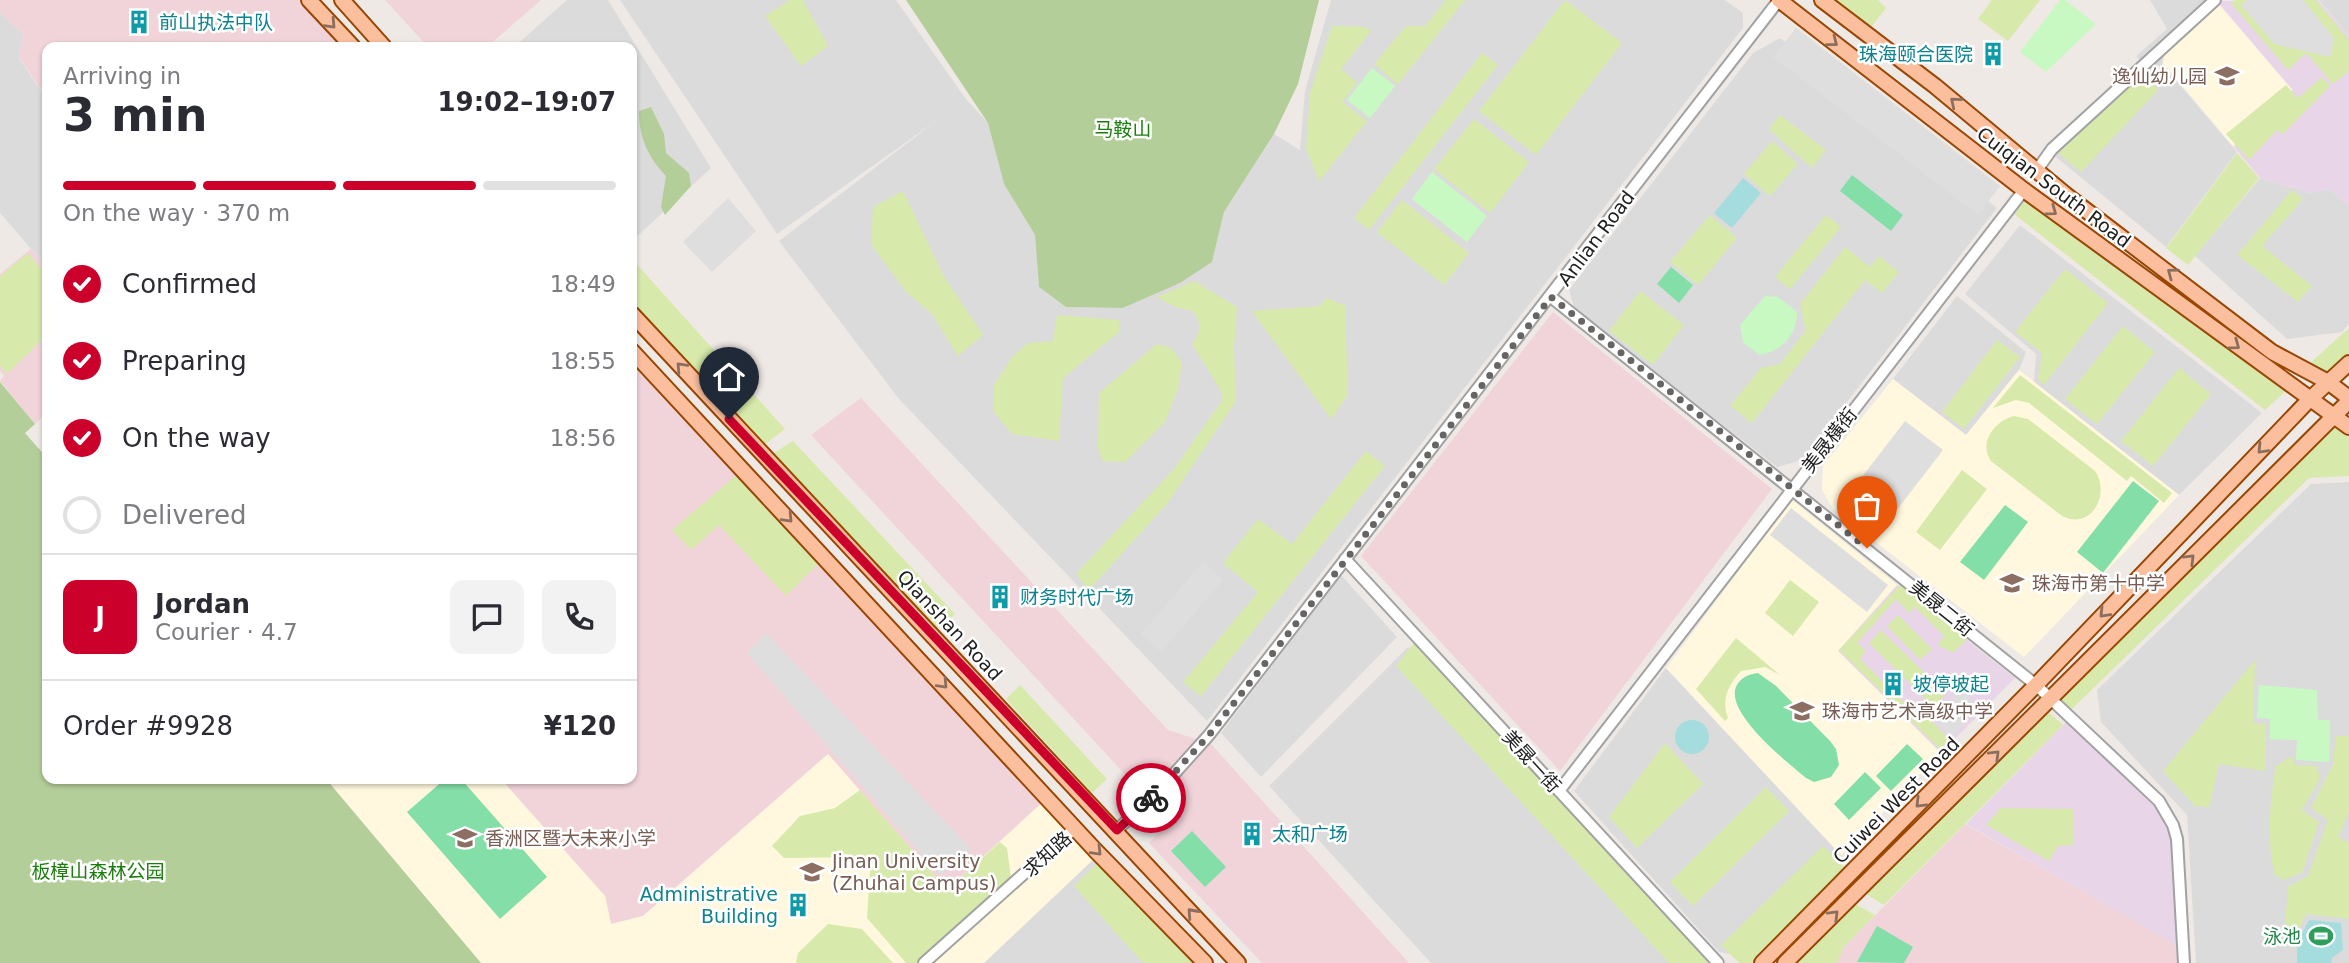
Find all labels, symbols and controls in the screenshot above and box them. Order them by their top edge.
building icon: 前山执法中队 [125,8,153,36]
place label: 前山执法中队 [159,11,273,33]
one-way arrow [323,16,335,29]
one-way arrow [1825,33,1838,46]
building icon: 珠海颐合医院 [1979,40,2007,68]
place label: 珠海颐合医院 [1859,43,1973,65]
school or university icon: 逸仙幼儿园 [2213,62,2241,90]
text: Arriving in [63,63,181,89]
place label: 逸仙幼儿园 [2112,65,2207,87]
text: 19:02–19:07 [437,87,616,117]
text: 3 min [63,88,207,142]
one-way arrow [1950,98,1962,111]
park label: 马鞍山 [1094,118,1152,140]
street label: Cuiqian South Road [1973,122,2135,252]
street label: Anlian Road [1553,186,1639,290]
text: On the way · 370 m [63,200,290,226]
one-way arrow [2044,202,2057,215]
icon: check [63,265,101,303]
text: Confirmed [122,269,257,299]
one-way arrow [2167,269,2180,282]
text: 18:49 [550,271,616,297]
one-way arrow [2227,337,2240,350]
icon: check [63,342,101,380]
text: Preparing [122,346,247,376]
pin [699,347,759,419]
text: 18:55 [550,348,616,374]
icon: home [710,358,748,396]
one-way arrow [677,362,690,375]
street label: 美晟橫街 [1797,403,1861,477]
icon: check [63,419,101,457]
text: On the way [122,423,271,453]
text: 18:56 [550,425,616,451]
one-way arrow [2257,441,2270,454]
pin [1837,476,1897,548]
icon: bag [1848,487,1886,525]
text: Delivered [122,500,246,530]
one-way arrow [779,510,792,523]
one-way arrow [2182,554,2195,567]
street label: Qianshan Road [893,565,1007,685]
school or university icon: 珠海市第十中学 [1998,569,2026,597]
place label: 珠海市第十中学 [2032,572,2165,594]
street label: 美晟二街 [1906,576,1978,640]
button: chat [450,580,524,654]
button: phone [542,580,616,654]
building icon: 财务时代广场 [986,583,1014,611]
place label: 财务时代广场 [1020,586,1134,608]
text: Jordan [155,589,250,619]
text: J [95,602,105,632]
one-way arrow [2100,605,2113,618]
text: Courier · 4.7 [155,619,298,645]
building icon: 坡停坡起 [1879,670,1907,698]
place label: 坡停坡起 [1913,673,1989,695]
one-way arrow [935,676,948,689]
school or university icon: 珠海市艺术高级中学 [1788,697,1816,725]
place label: 珠海市艺术高级中学 [1822,700,1993,722]
text: Order #9928 [63,711,233,741]
text: ¥120 [544,711,616,741]
street label: 美晟一街 [1498,725,1566,797]
street label: Cuiwei West Road [1828,732,1964,868]
one-way arrow [1987,750,2000,763]
courier [1116,763,1186,833]
icon: bike [1132,779,1170,817]
one-way arrow [1915,795,1928,808]
building icon: 太和广场 [1238,820,1266,848]
place label: 太和广场 [1272,823,1348,845]
school or university icon: 香洲区暨大未来小学 [451,824,479,852]
place label: 香洲区暨大未来小学 [485,827,656,849]
street label: 求知路 [1018,827,1076,881]
one-way arrow [1089,843,1102,856]
place label: Jinan University (Zhuhai Campus) [831,850,996,894]
school or university icon: Jinan University (Zhuhai Campus) [798,858,826,886]
park label: 板樟山森林公园 [31,860,165,882]
place label: Administrative Building [640,883,778,927]
building icon: Administrative Building [784,891,812,919]
one-way arrow [1188,908,1200,921]
one-way arrow [1826,911,1838,923]
sports icon: 泳池 [2307,922,2335,950]
place label: 泳池 [2263,925,2301,947]

